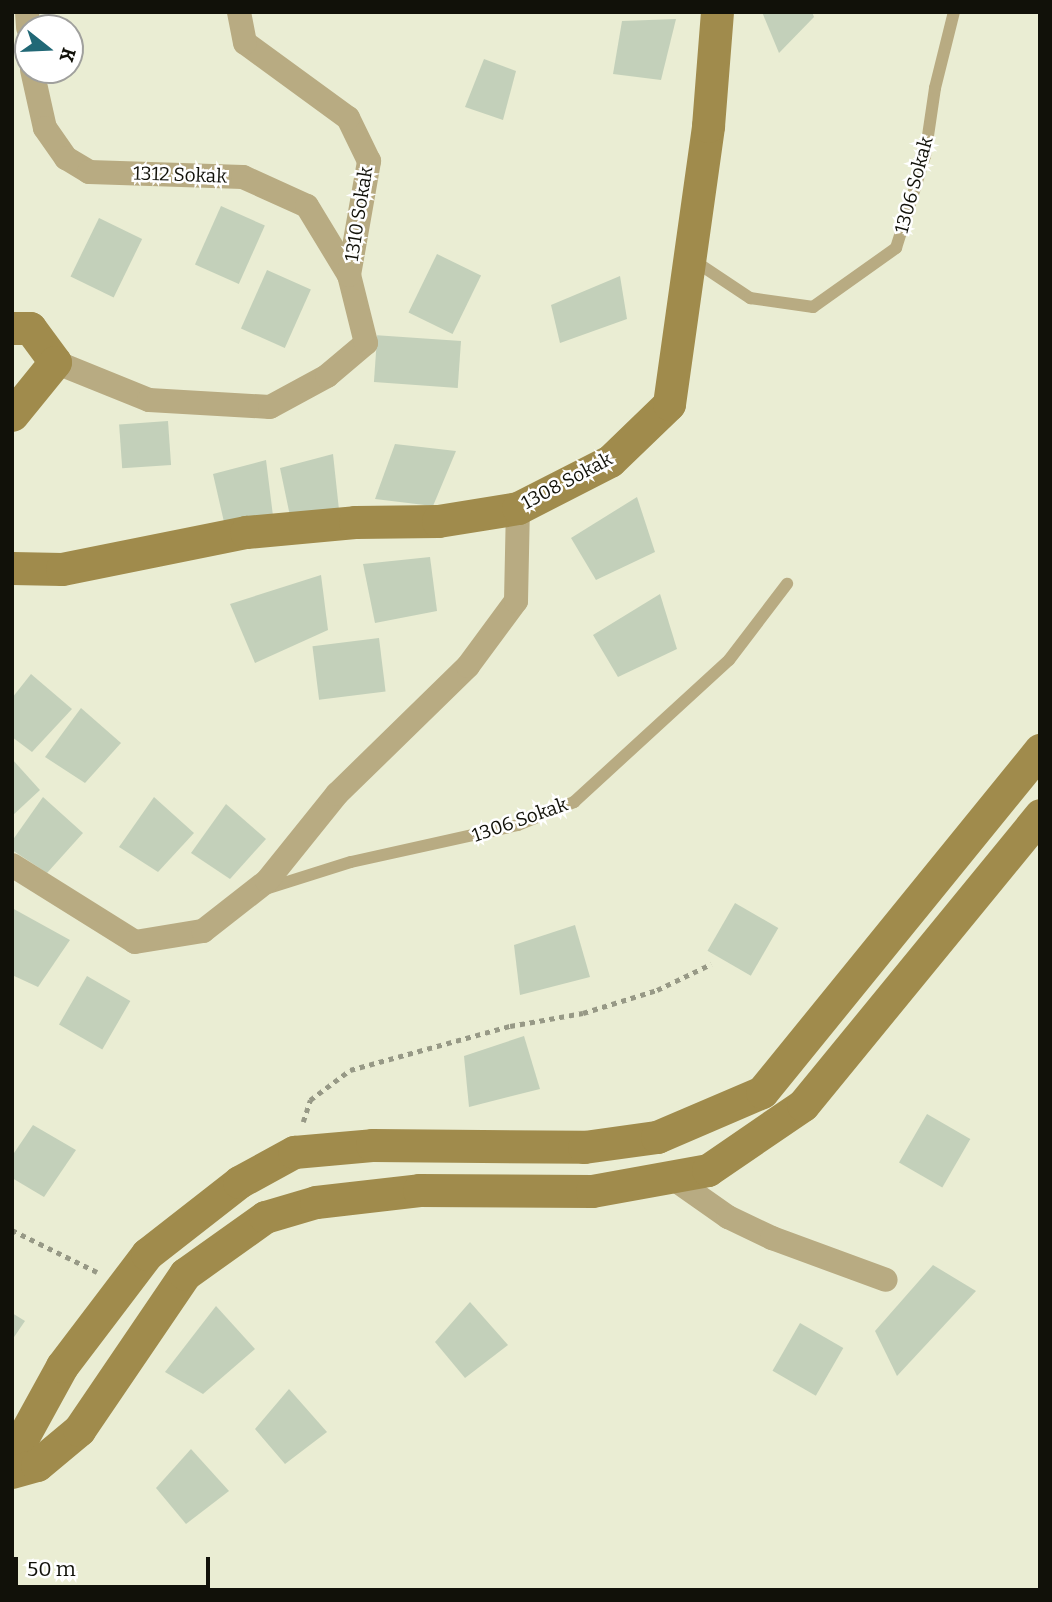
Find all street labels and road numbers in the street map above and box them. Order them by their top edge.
street label: 1306 Sokak [890,134,938,236]
street label: 1312 Sokak [133,162,227,188]
street label: 1310 Sokak [340,165,378,263]
street label: 1308 Sokak [518,448,616,514]
street label: 1306 Sokak [469,793,571,847]

